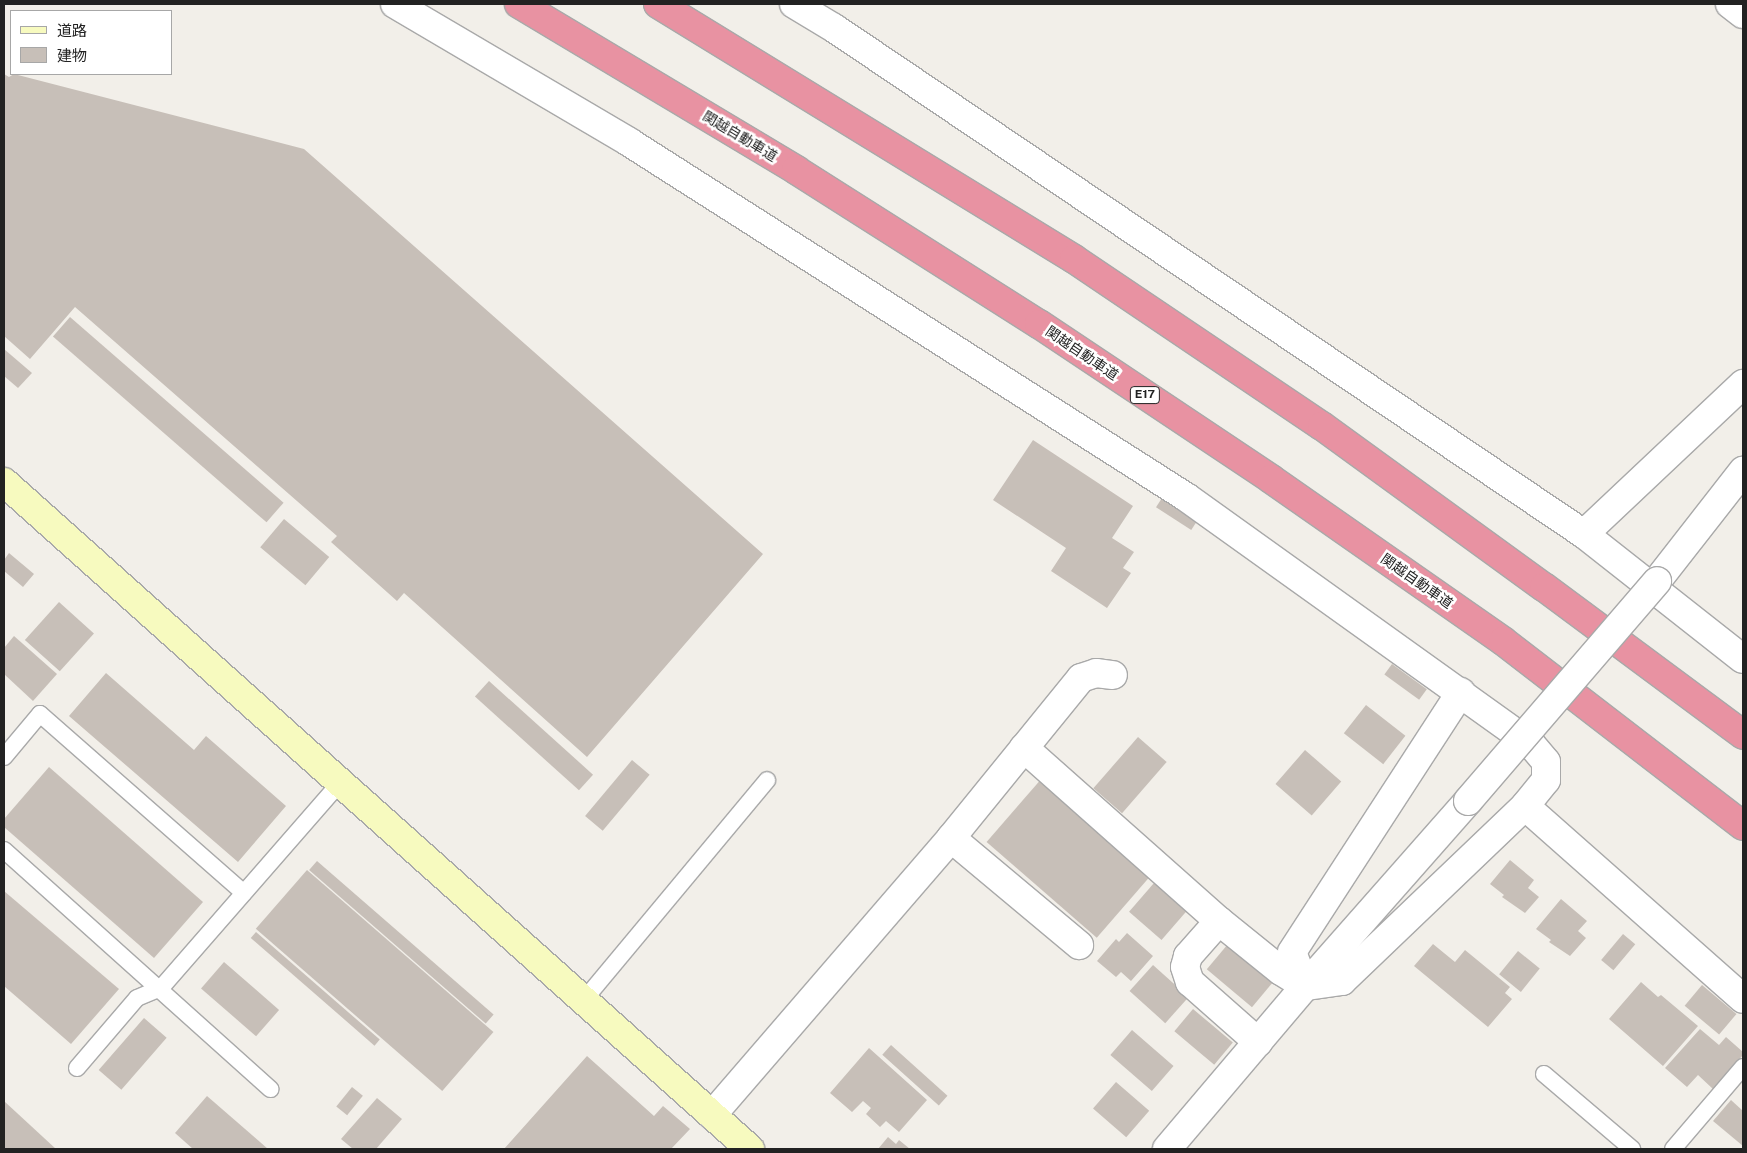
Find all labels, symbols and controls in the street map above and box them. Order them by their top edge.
legend [10,10,172,75]
text: 道路 [57,22,87,39]
text: 建物 [57,47,87,64]
street label: 関越自動車道 [700,107,780,165]
street label: 関越自動車道 [1042,323,1122,383]
road number: E17 [1129,386,1161,404]
street label: 関越自動車道 [1378,550,1456,612]

